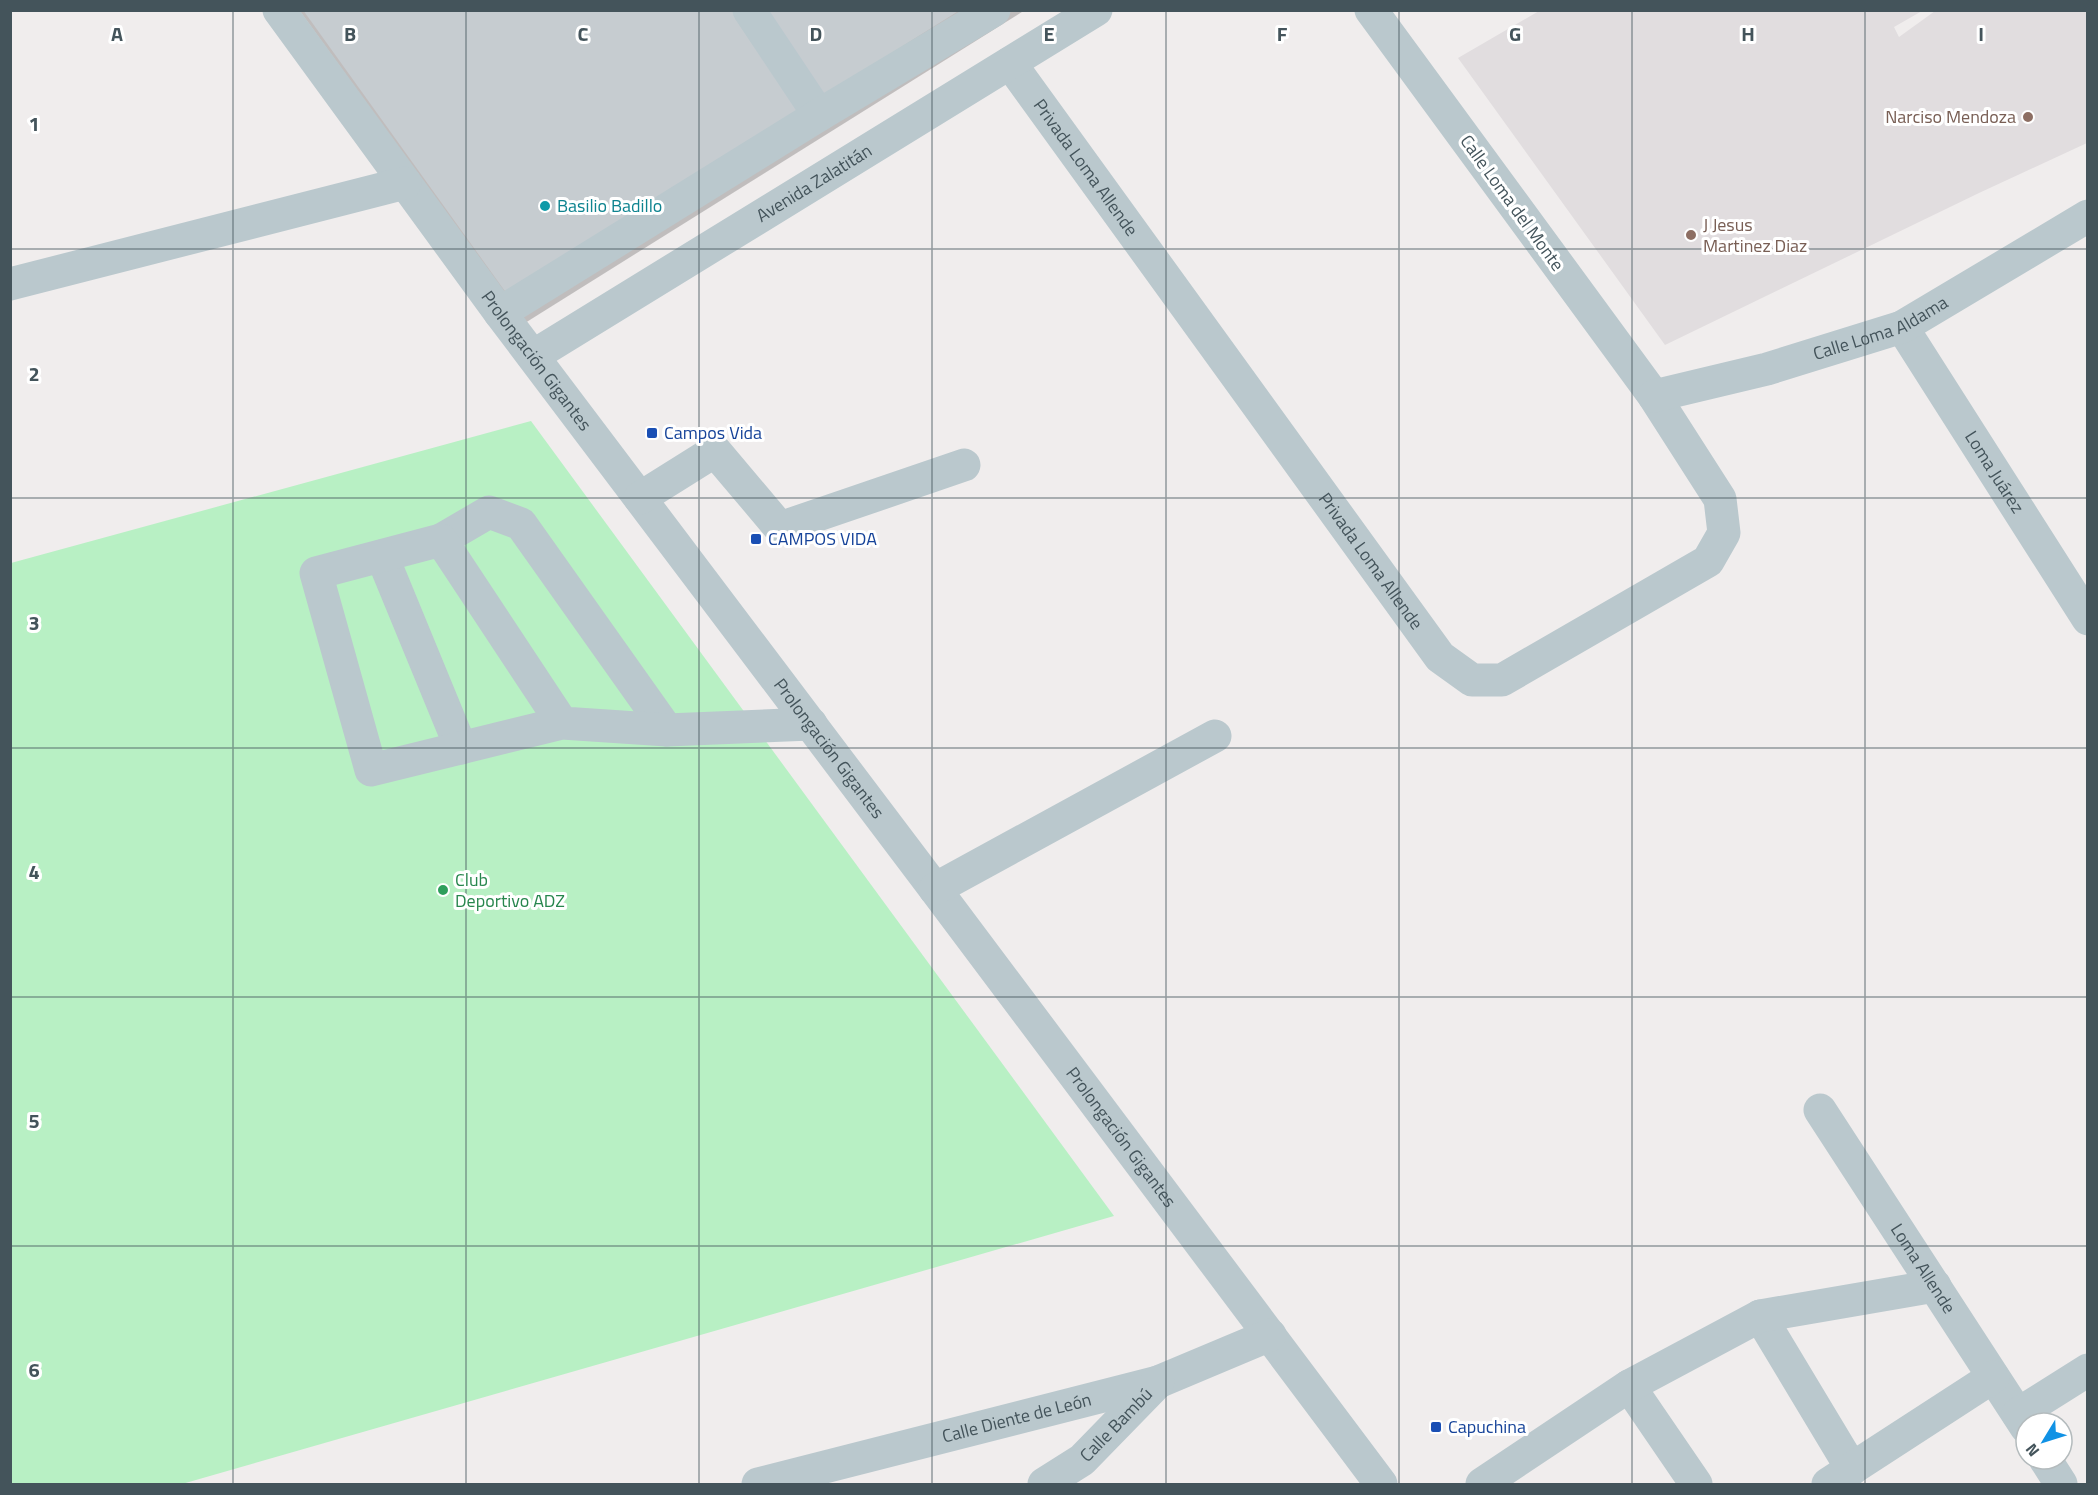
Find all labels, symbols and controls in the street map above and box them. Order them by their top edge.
text: A [111,18,123,49]
text: B [344,18,356,49]
text: C [578,18,589,49]
text: D [810,18,822,49]
text: E [1043,18,1055,49]
text: F [1277,18,1288,49]
text: G [1509,18,1521,49]
text: H [1741,18,1755,49]
text: I [1978,18,1984,49]
street label: Privada Loma Allende [1027,93,1145,241]
place label: Narciso Mendoza [1885,103,2016,130]
text: 1 [28,108,40,139]
marker: Narciso Mendoza [2021,110,2035,124]
street label: Calle Loma del Monte [1454,129,1571,276]
street label: Avenida Zalatitán [751,137,877,229]
place label: Basilio Badillo [557,192,662,219]
marker: Basilio Badillo [538,199,552,213]
place label: J Jesus Martinez Diaz [1703,211,1807,259]
marker: J Jesus Martinez Diaz [1684,228,1698,242]
street label: Prolongación Gigantes [475,285,598,436]
street label: Calle Loma Aldama [1809,289,1953,367]
text: 2 [28,358,40,389]
place label: Campos Vida [664,419,762,446]
street label: Loma Juárez [1958,425,2031,518]
marker: Campos Vida [645,426,659,440]
street label: Privada Loma Allende [1312,487,1430,635]
place label: CAMPOS VIDA [768,525,877,552]
marker: CAMPOS VIDA [749,532,763,546]
text: 3 [28,607,40,638]
street label: Prolongación Gigantes [768,673,891,824]
text: 4 [28,856,40,887]
place label: Club Deportivo ADZ [455,866,565,914]
marker: Club Deportivo ADZ [436,883,450,897]
street label: Prolongación Gigantes [1060,1061,1183,1213]
text: 5 [28,1105,40,1136]
street label: Loma Allende [1884,1218,1963,1319]
text: 6 [28,1354,40,1385]
street label: Calle Bambú [1073,1381,1159,1468]
street label: Calle Diente de León [939,1386,1094,1450]
north arrow [2014,1411,2074,1471]
place label: Capuchina [1448,1413,1526,1440]
marker: Capuchina [1429,1420,1443,1434]
text: N [2019,1438,2045,1462]

